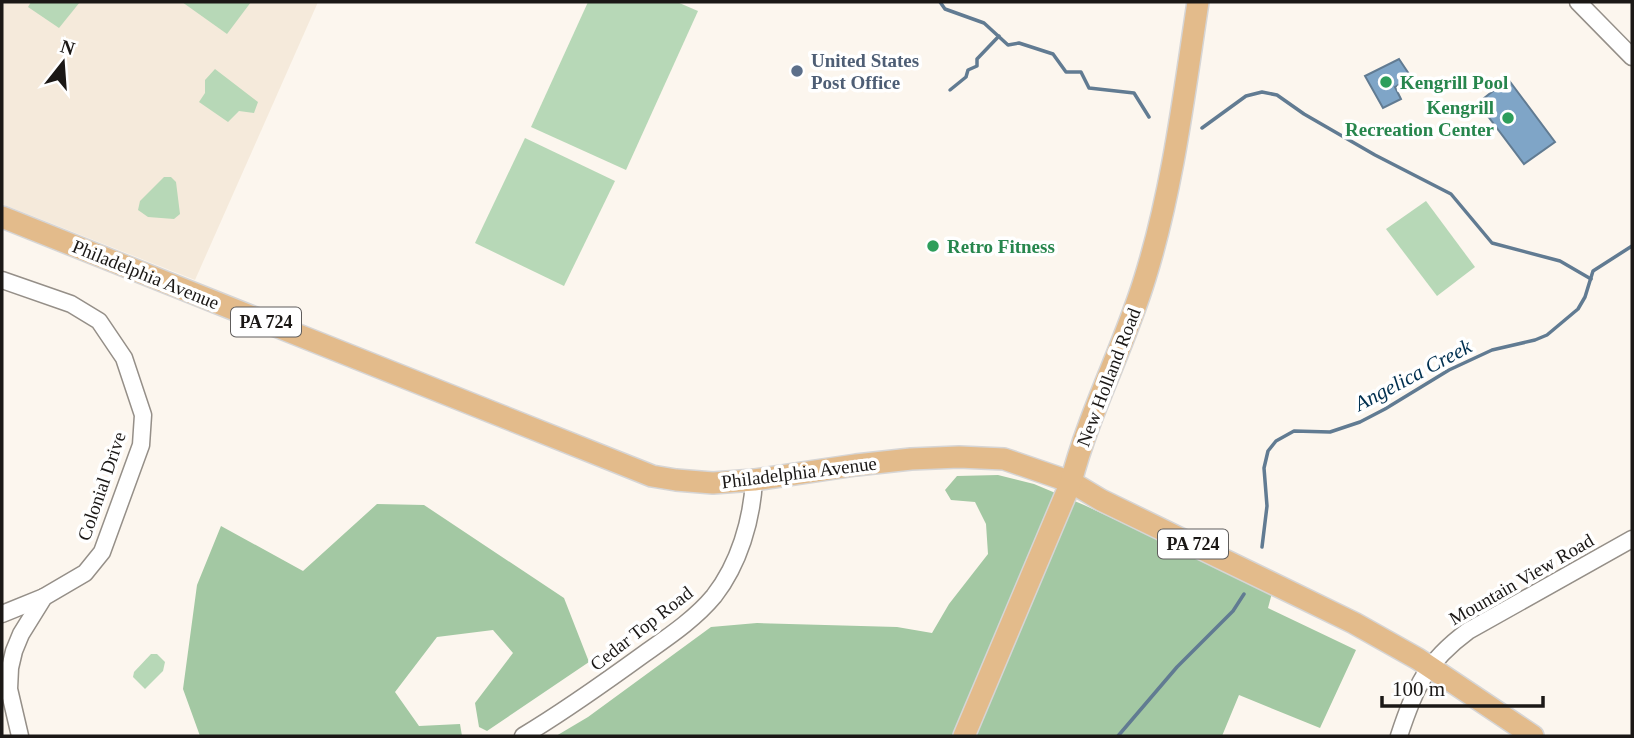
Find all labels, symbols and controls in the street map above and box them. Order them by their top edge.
north arrow [28,28,98,98]
text: N [58,35,78,59]
place label: United States Post Office [811,50,919,93]
marker: United States Post Office [789,63,805,79]
place label: Kengrill Pool [1400,72,1508,93]
marker: Kengrill Pool [1378,74,1394,90]
place label: Kengrill Recreation Center [1345,97,1495,140]
marker: Kengrill Recreation Center [1500,110,1516,126]
street label: Philadelphia Avenue [69,235,222,313]
place label: Retro Fitness [947,236,1055,257]
marker: Retro Fitness [925,238,941,254]
street label: New Holland Road [1072,304,1145,449]
road number: PA 724 [231,308,301,336]
water label: Angelica Creek [1349,334,1476,417]
street label: Colonial Drive [73,429,130,543]
street label: Philadelphia Avenue [720,453,878,492]
street label: Mountain View Road [1445,529,1598,629]
road number: PA 724 [1158,530,1228,558]
street label: Cedar Top Road [586,582,697,675]
scale bar [1382,664,1543,708]
text: 100 m [1392,677,1445,701]

